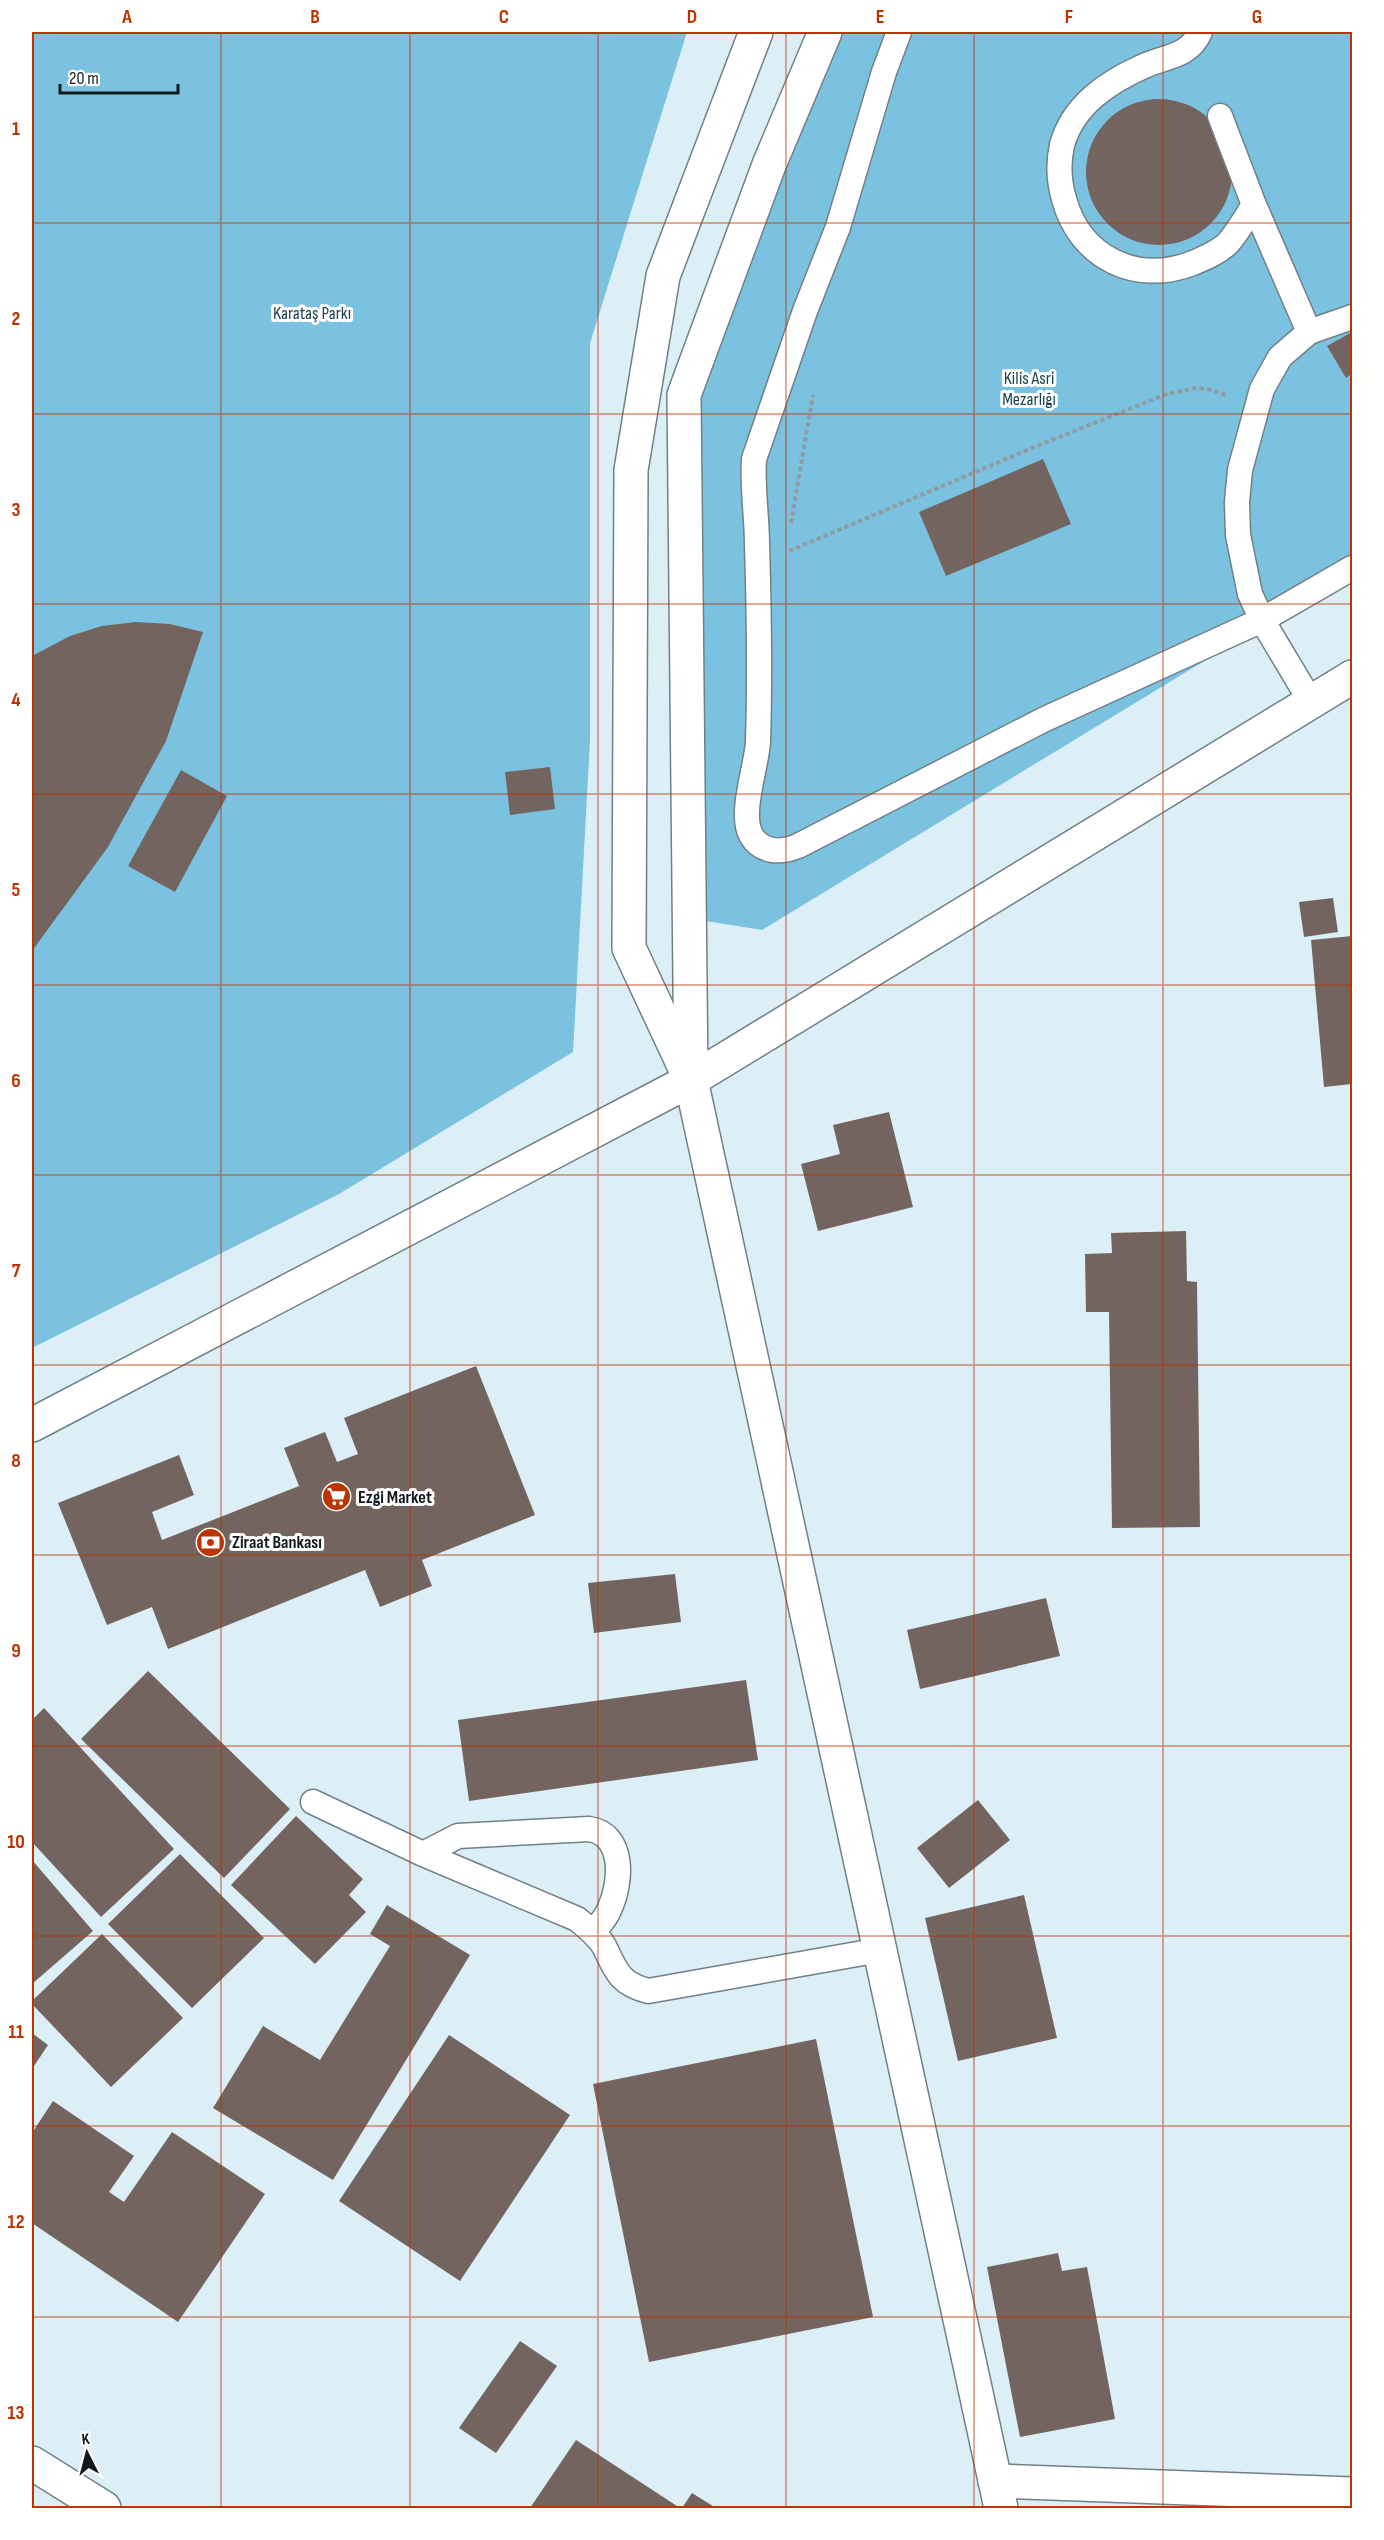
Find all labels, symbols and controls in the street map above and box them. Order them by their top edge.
text: A [121,5,132,29]
text: B [310,5,320,29]
text: C [499,5,509,29]
text: D [687,5,697,29]
text: E [876,5,884,29]
text: F [1065,5,1073,29]
text: G [1252,5,1262,29]
scale bar [60,57,178,95]
text: 20 m [69,68,99,89]
text: 1 [12,117,20,141]
park label: Karataş Parkı [273,303,351,324]
text: 2 [12,307,20,331]
park label: Kilis Asri Mezarlığı [1002,368,1056,410]
text: 3 [12,498,21,522]
text: 4 [11,688,21,712]
text: 5 [12,878,21,902]
text: 6 [11,1069,21,1093]
text: 7 [12,1259,21,1283]
text: 8 [11,1449,21,1473]
supermarket icon: Ezgi Market [321,1481,353,1513]
place label: Ezgi Market [358,1487,432,1508]
bank icon: Ziraat Bankası [195,1526,227,1558]
place label: Ziraat Bankası [232,1532,322,1553]
text: 9 [11,1639,21,1663]
text: 10 [7,1830,25,1854]
text: 11 [8,2020,24,2044]
text: 12 [8,2210,24,2234]
text: 13 [8,2401,24,2425]
north arrow [57,2423,117,2483]
text: K [81,2430,91,2449]

